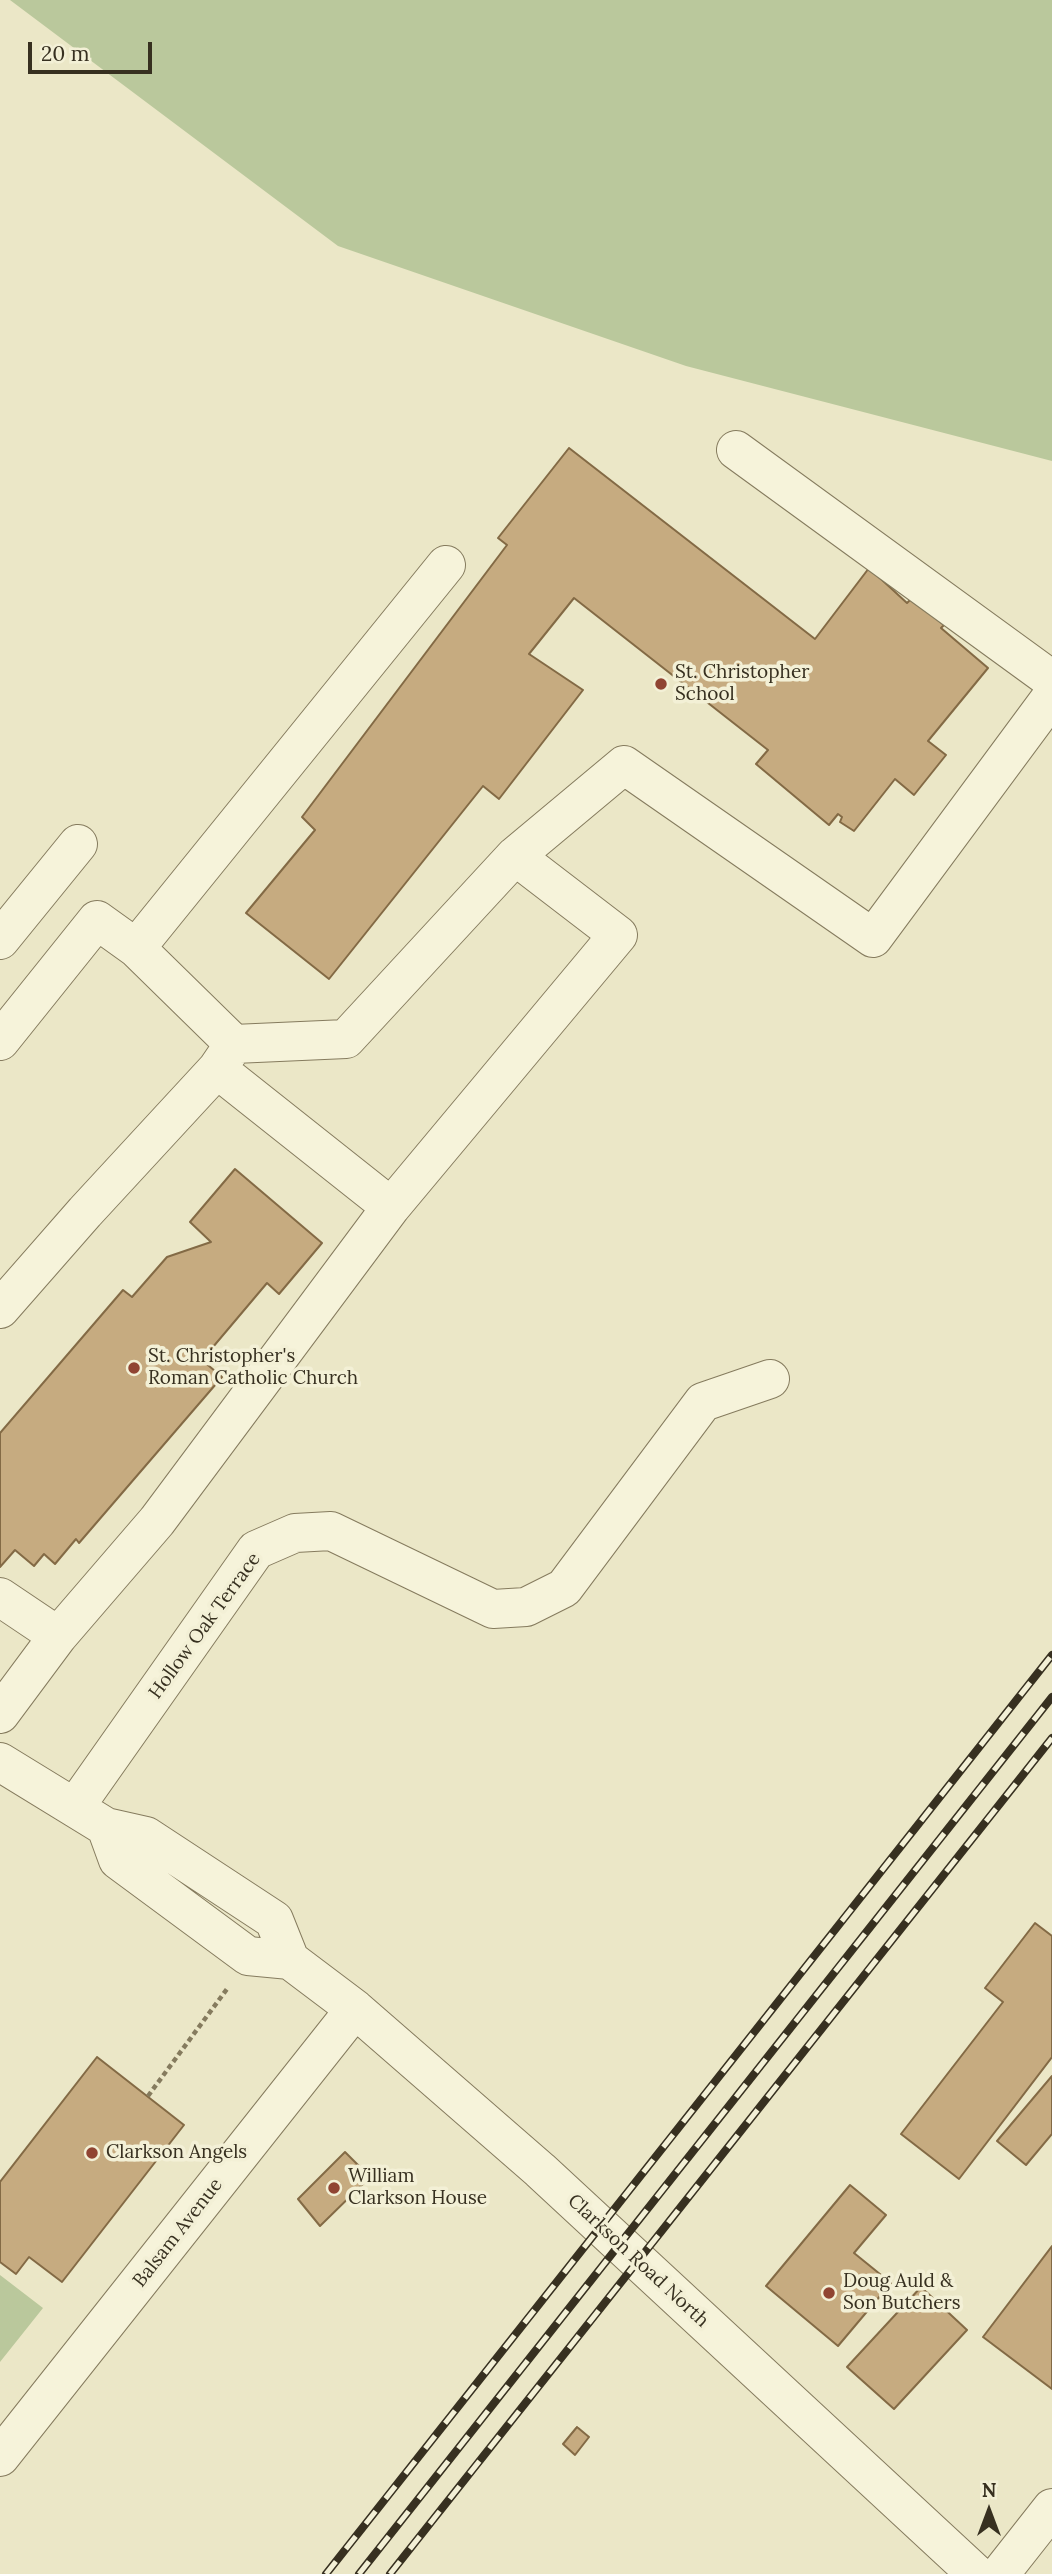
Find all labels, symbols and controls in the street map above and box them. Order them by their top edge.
scale bar [32,28,156,72]
text: 20 m [41,40,90,67]
place label: St. Christopher School [675,662,809,706]
marker: St. Christopher School [653,676,669,692]
place label: St. Christopher's Roman Catholic Church [148,1346,358,1390]
marker: St. Christopher's Roman Catholic Church [126,1360,142,1376]
street label: Hollow Oak Terrace [144,1548,266,1704]
place label: Clarkson Angels [106,2142,247,2164]
marker: Clarkson Angels [84,2145,100,2161]
place label: William Clarkson House [348,2166,487,2210]
street label: Balsam Avenue [128,2174,228,2292]
marker: William Clarkson House [326,2180,342,2196]
street label: Clarkson Road North [563,2190,713,2332]
place label: Doug Auld & Son Butchers [843,2271,961,2315]
marker: Doug Auld & Son Butchers [821,2285,837,2301]
north arrow [954,2476,1024,2546]
text: N [982,2478,996,2502]

